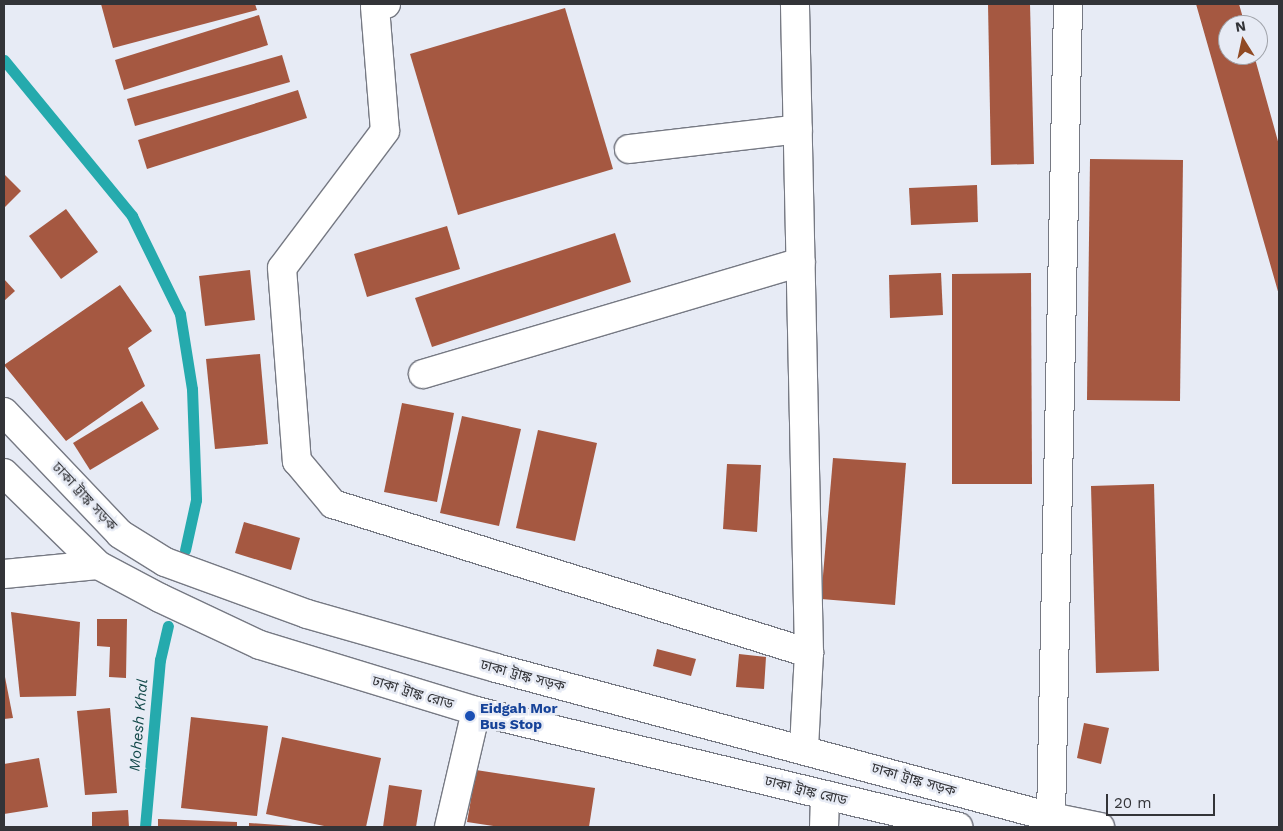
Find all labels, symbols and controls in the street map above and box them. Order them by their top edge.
north arrow [1218,15,1268,65]
text: N [1234,17,1247,35]
street label: ঢাকা ট্রাঙ্ক সড়ক [49,458,121,534]
street label: ঢাকা ট্রাঙ্ক সড়ক [479,656,567,694]
street label: ঢাকা ট্রাঙ্ক রোড [370,672,456,712]
water label: Mohesh Khal [126,678,152,772]
place label: Eidgah Mor Bus Stop [480,700,557,732]
marker: Eidgah Mor Bus Stop [464,710,476,722]
street label: ঢাকা ট্রাঙ্ক সড়ক [870,759,958,799]
street label: ঢাকা ট্রাঙ্ক রোড [763,772,849,808]
scale bar [1108,784,1217,816]
text: 20 m [1114,794,1152,812]

